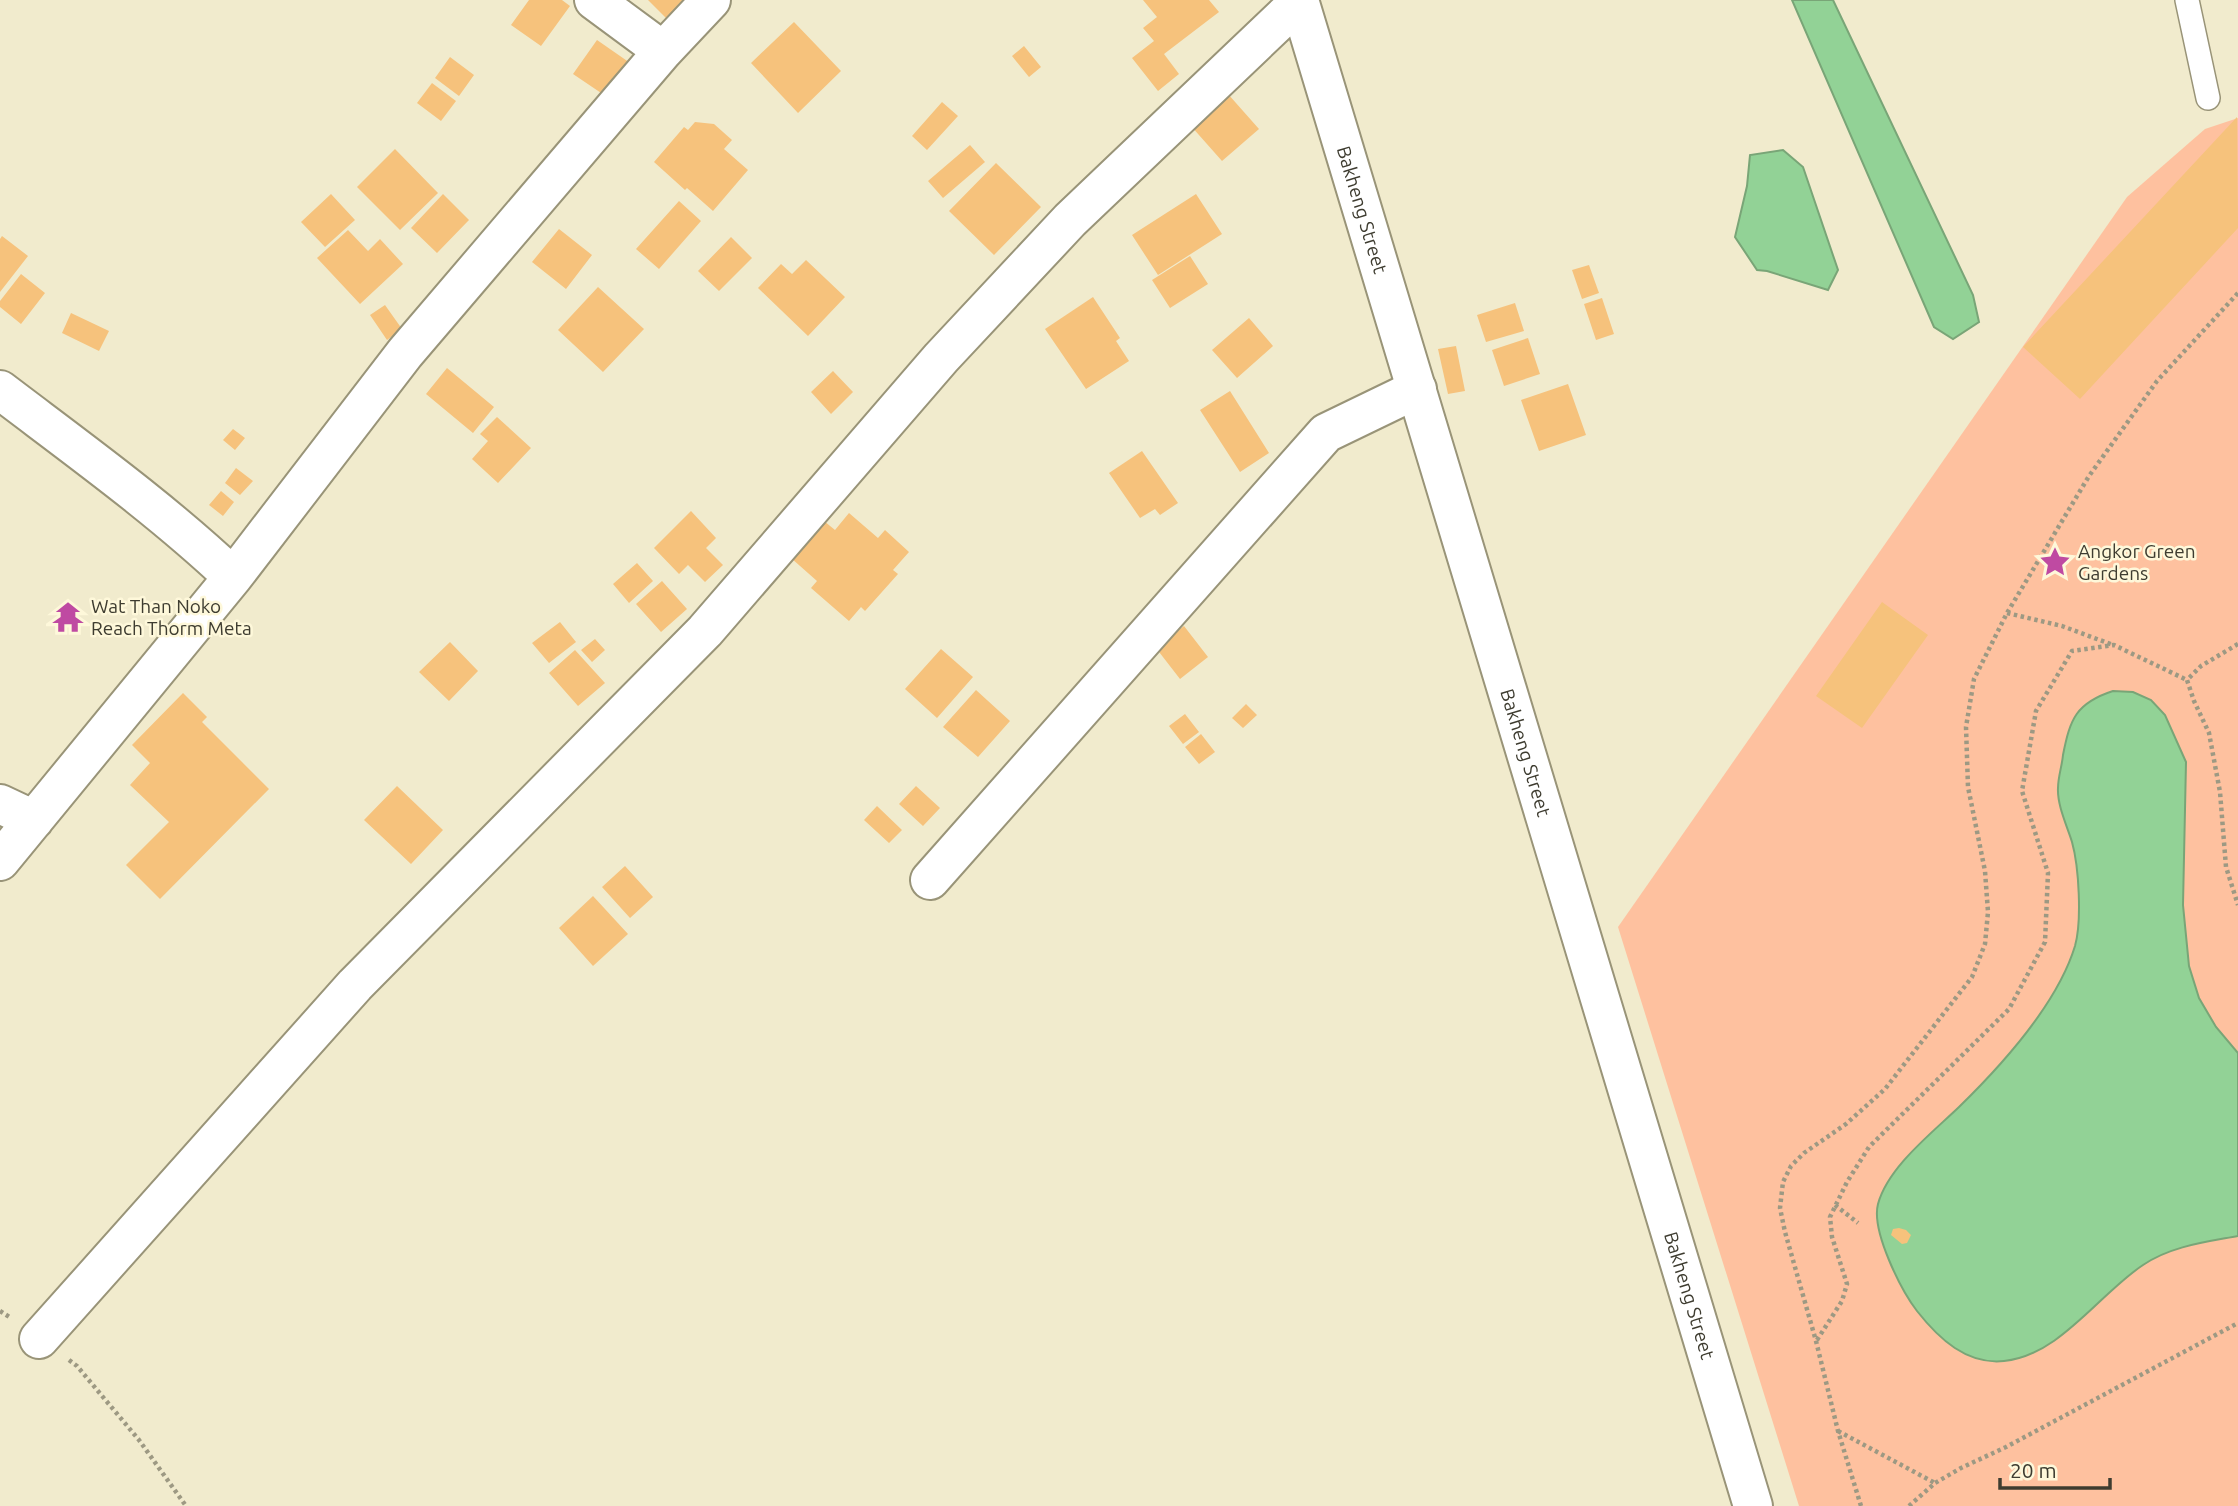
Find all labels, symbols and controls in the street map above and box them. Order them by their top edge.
street label: Bakheng Street [1333,143,1392,277]
place label: Angkor Green Gardens [2078,540,2196,584]
place icon: Angkor Green Gardens [2038,545,2072,579]
place label: Wat Than Noko Reach Thorm Meta [91,595,252,639]
temple icon: Wat Than Noko Reach Thorm Meta [51,600,85,634]
street label: Bakheng Street [1496,686,1556,819]
street label: Bakheng Street [1660,1229,1719,1362]
scale bar [2000,1446,2110,1490]
text: 20 m [2010,1458,2057,1482]

